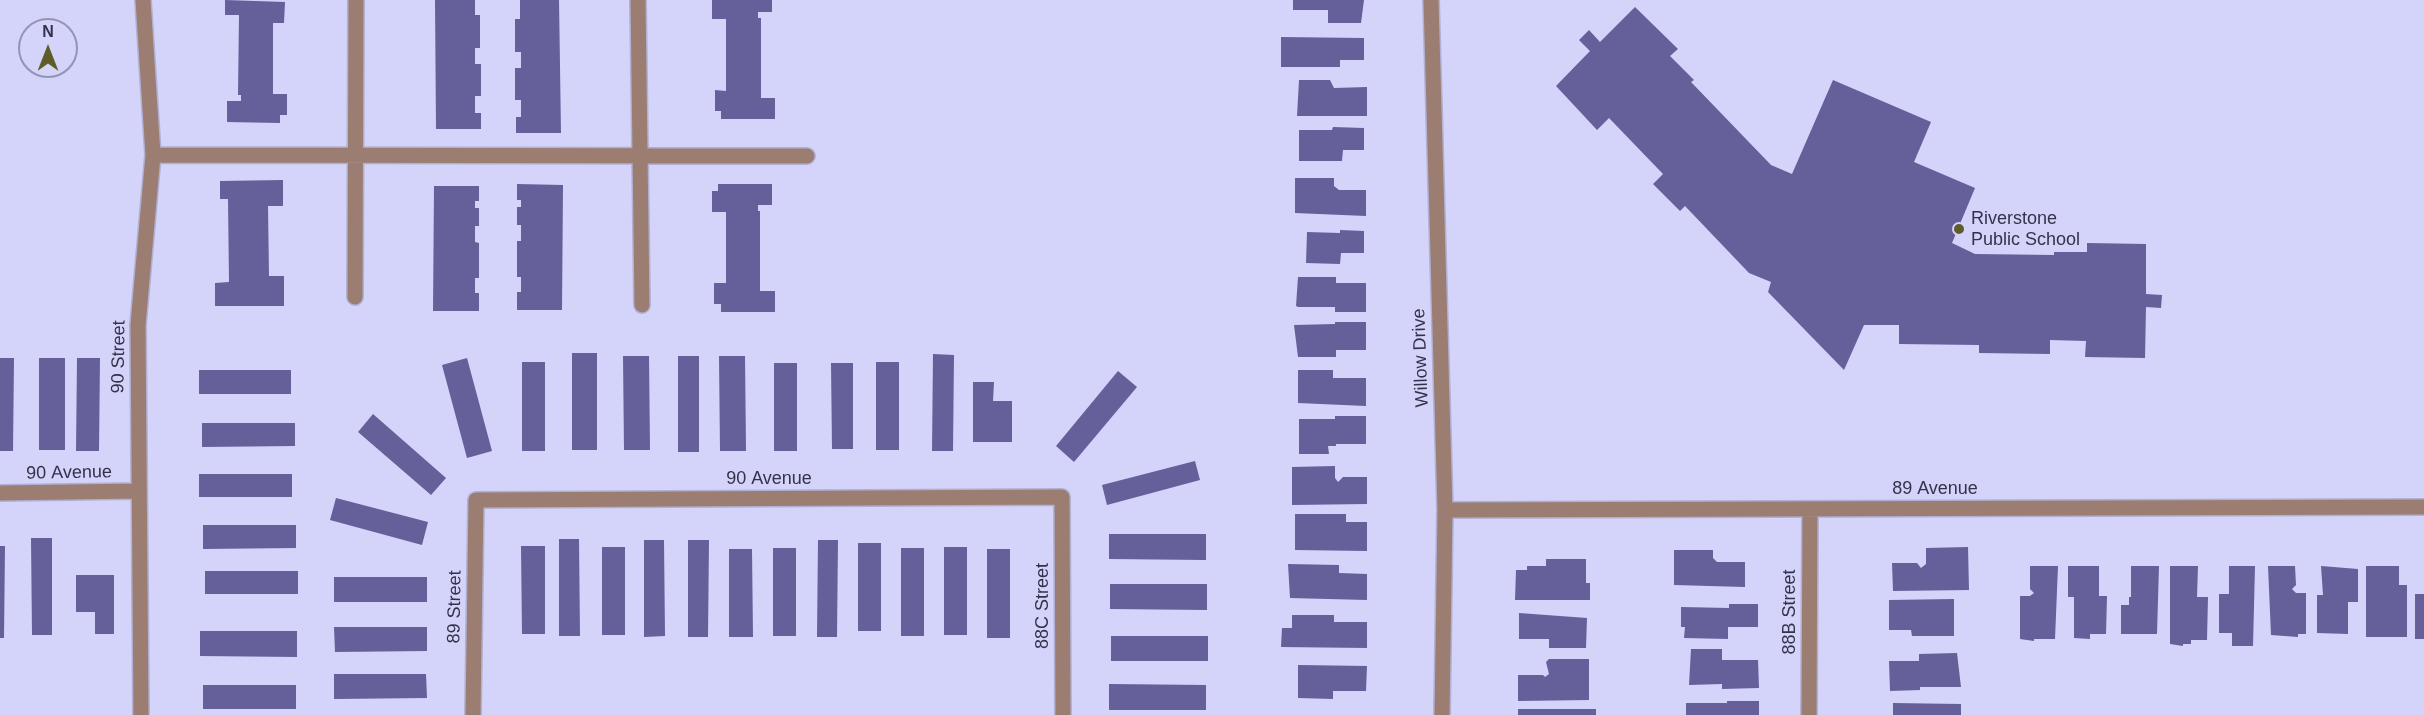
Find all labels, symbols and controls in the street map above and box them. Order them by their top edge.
north arrow [18,18,78,78]
text: N [42,23,54,40]
place label: Riverstone Public School [1971,208,2080,250]
marker: Riverstone Public School [1952,222,1966,236]
street label: Willow Drive [1408,308,1434,408]
street label: 90 Street [108,320,130,394]
street label: 90 Avenue [26,461,112,485]
street label: 90 Avenue [726,468,812,490]
street label: 89 Avenue [1892,478,1978,500]
street label: 88C Street [1032,563,1054,649]
street label: 88B Street [1779,569,1801,655]
street label: 89 Street [444,570,466,644]

